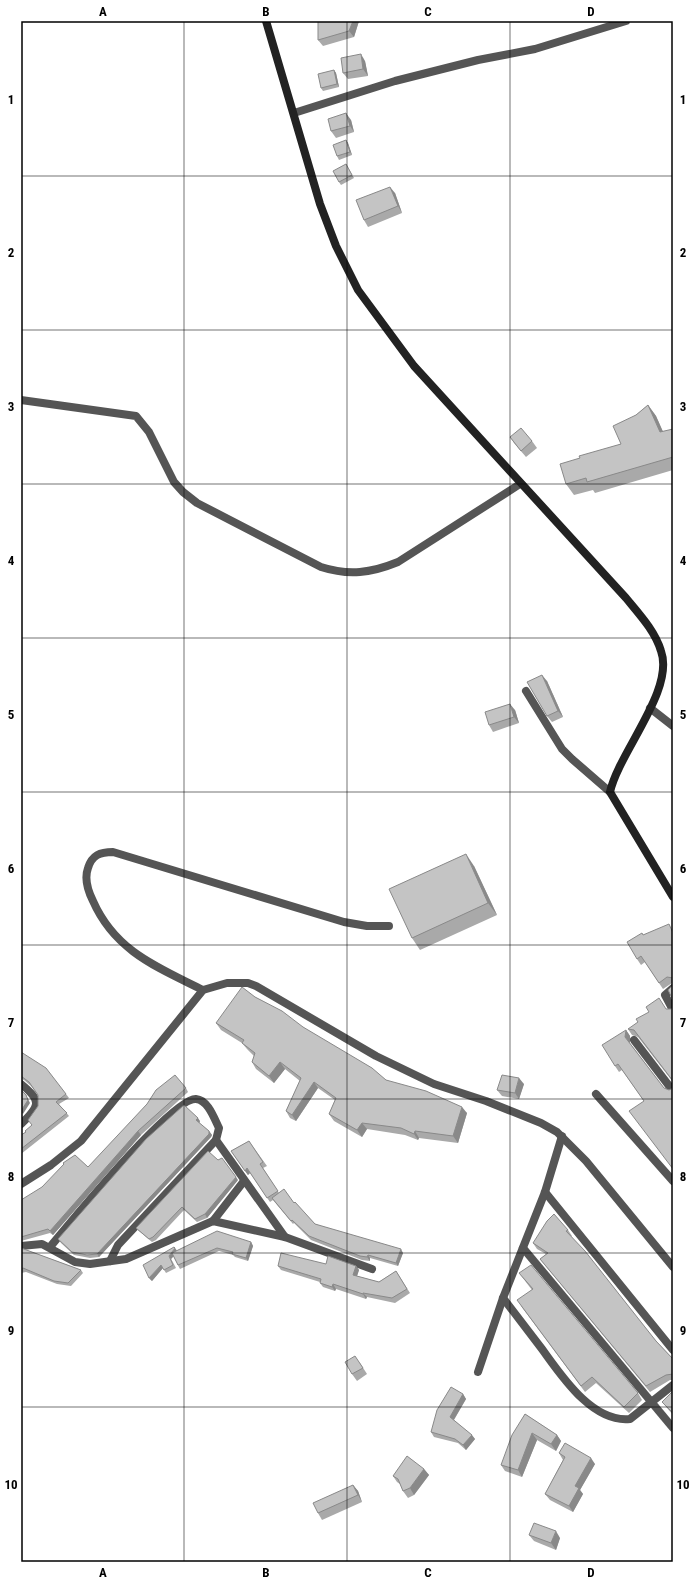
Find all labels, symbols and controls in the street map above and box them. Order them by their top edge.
text: A [99,4,107,19]
text: B [262,4,270,19]
text: C [424,4,432,19]
text: D [587,4,595,19]
text: 1 [8,92,14,107]
text: 1 [680,92,686,107]
text: 2 [8,245,15,260]
text: 2 [680,245,687,260]
text: 3 [8,399,14,414]
text: 3 [680,399,686,414]
text: 4 [8,553,15,568]
text: 4 [680,553,687,568]
text: 5 [8,707,15,722]
text: 5 [680,707,687,722]
text: 6 [8,861,15,876]
text: 6 [680,861,687,876]
text: 7 [8,1015,15,1030]
text: 7 [680,1015,687,1030]
text: 8 [8,1169,14,1184]
text: 8 [680,1169,686,1184]
text: 9 [8,1323,14,1338]
text: 9 [680,1323,686,1338]
text: 10 [4,1477,18,1492]
text: 10 [676,1477,690,1492]
text: A [99,1565,107,1580]
text: B [262,1565,270,1580]
text: C [424,1565,432,1580]
text: D [587,1565,595,1580]

